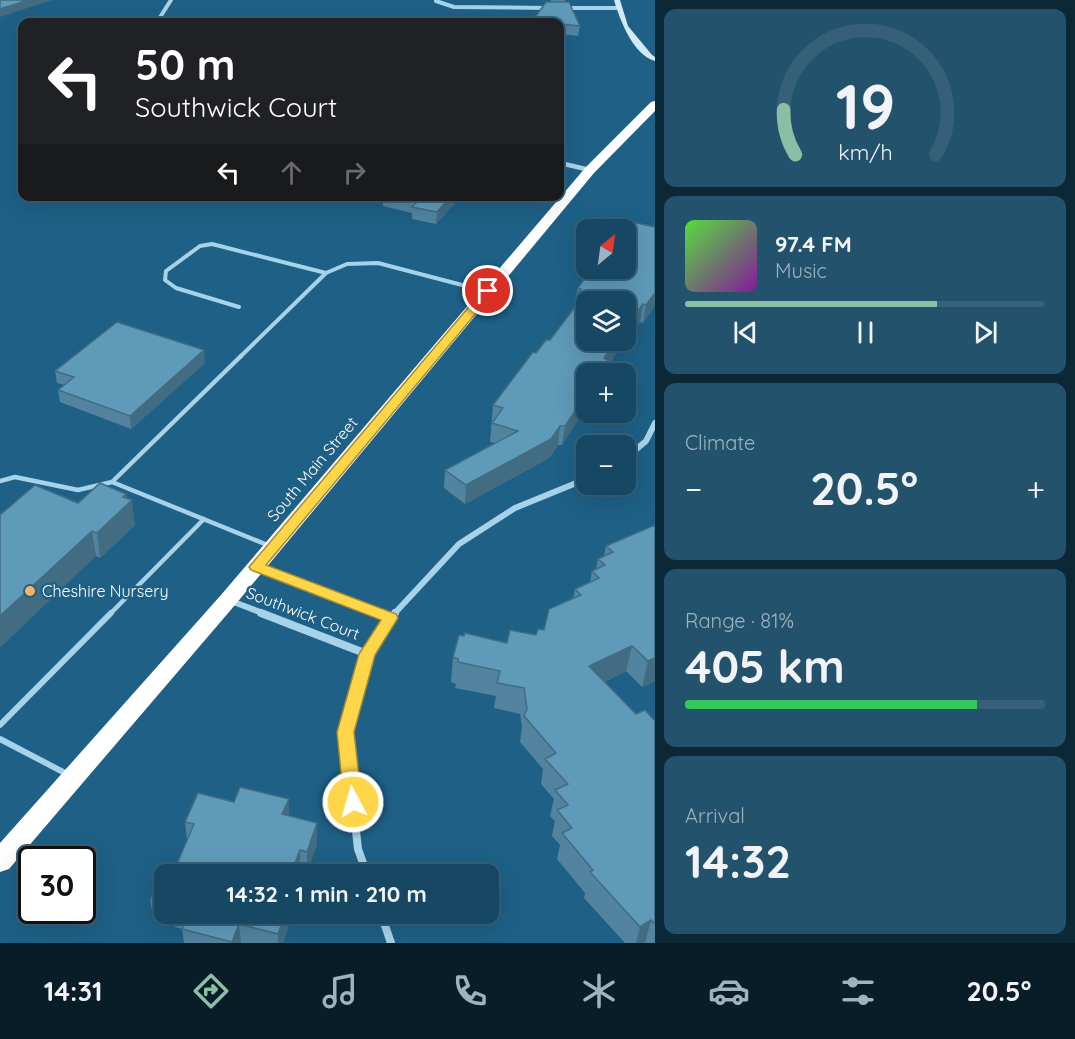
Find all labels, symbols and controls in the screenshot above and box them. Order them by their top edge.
text: 50 m [135,38,235,91]
icon: left [36,42,114,120]
text: 19 [835,67,895,145]
text: Southwick Court [135,90,337,124]
text: km/h [838,139,892,165]
icon: left [212,156,245,189]
icon: ahead [275,156,308,189]
icon: right [338,156,371,189]
north arrow [576,219,636,279]
map controls [576,219,636,495]
text: 97.4 FM [775,230,852,258]
text: Music [775,258,827,283]
pin [462,265,513,316]
icon: arrive [471,274,504,307]
button: layers [576,291,636,351]
icon: previous [729,316,762,349]
icon: pause [849,316,882,349]
icon: next [969,316,1002,349]
button: + [576,363,636,423]
street label: South Main Street [262,413,362,525]
text: Climate [685,430,755,455]
button: − [576,435,636,495]
text: 20.5° [810,460,918,516]
text: − [685,468,702,509]
text: + [1026,468,1045,509]
place label: Cheshire Nursery [42,581,169,601]
street label: Southwick Court [244,582,362,644]
marker: Cheshire Nursery [23,584,37,598]
text: Range · 81% [685,608,794,633]
text: 405 km [685,638,845,694]
position arrow [321,770,385,834]
text: Arrival [685,803,745,828]
text: 14:32 [685,833,791,889]
speed limit sign: 30 [18,846,96,924]
text: 14:32 · 1 min · 210 m [226,880,427,908]
icon: directions [190,970,232,1012]
icon: music [319,970,361,1012]
icon: phone [449,970,491,1012]
icon: climate [578,970,620,1012]
icon: car [708,970,750,1012]
icon: filters [837,970,879,1012]
text: 14:31 [44,974,102,1008]
text: 20.5° [966,974,1031,1008]

